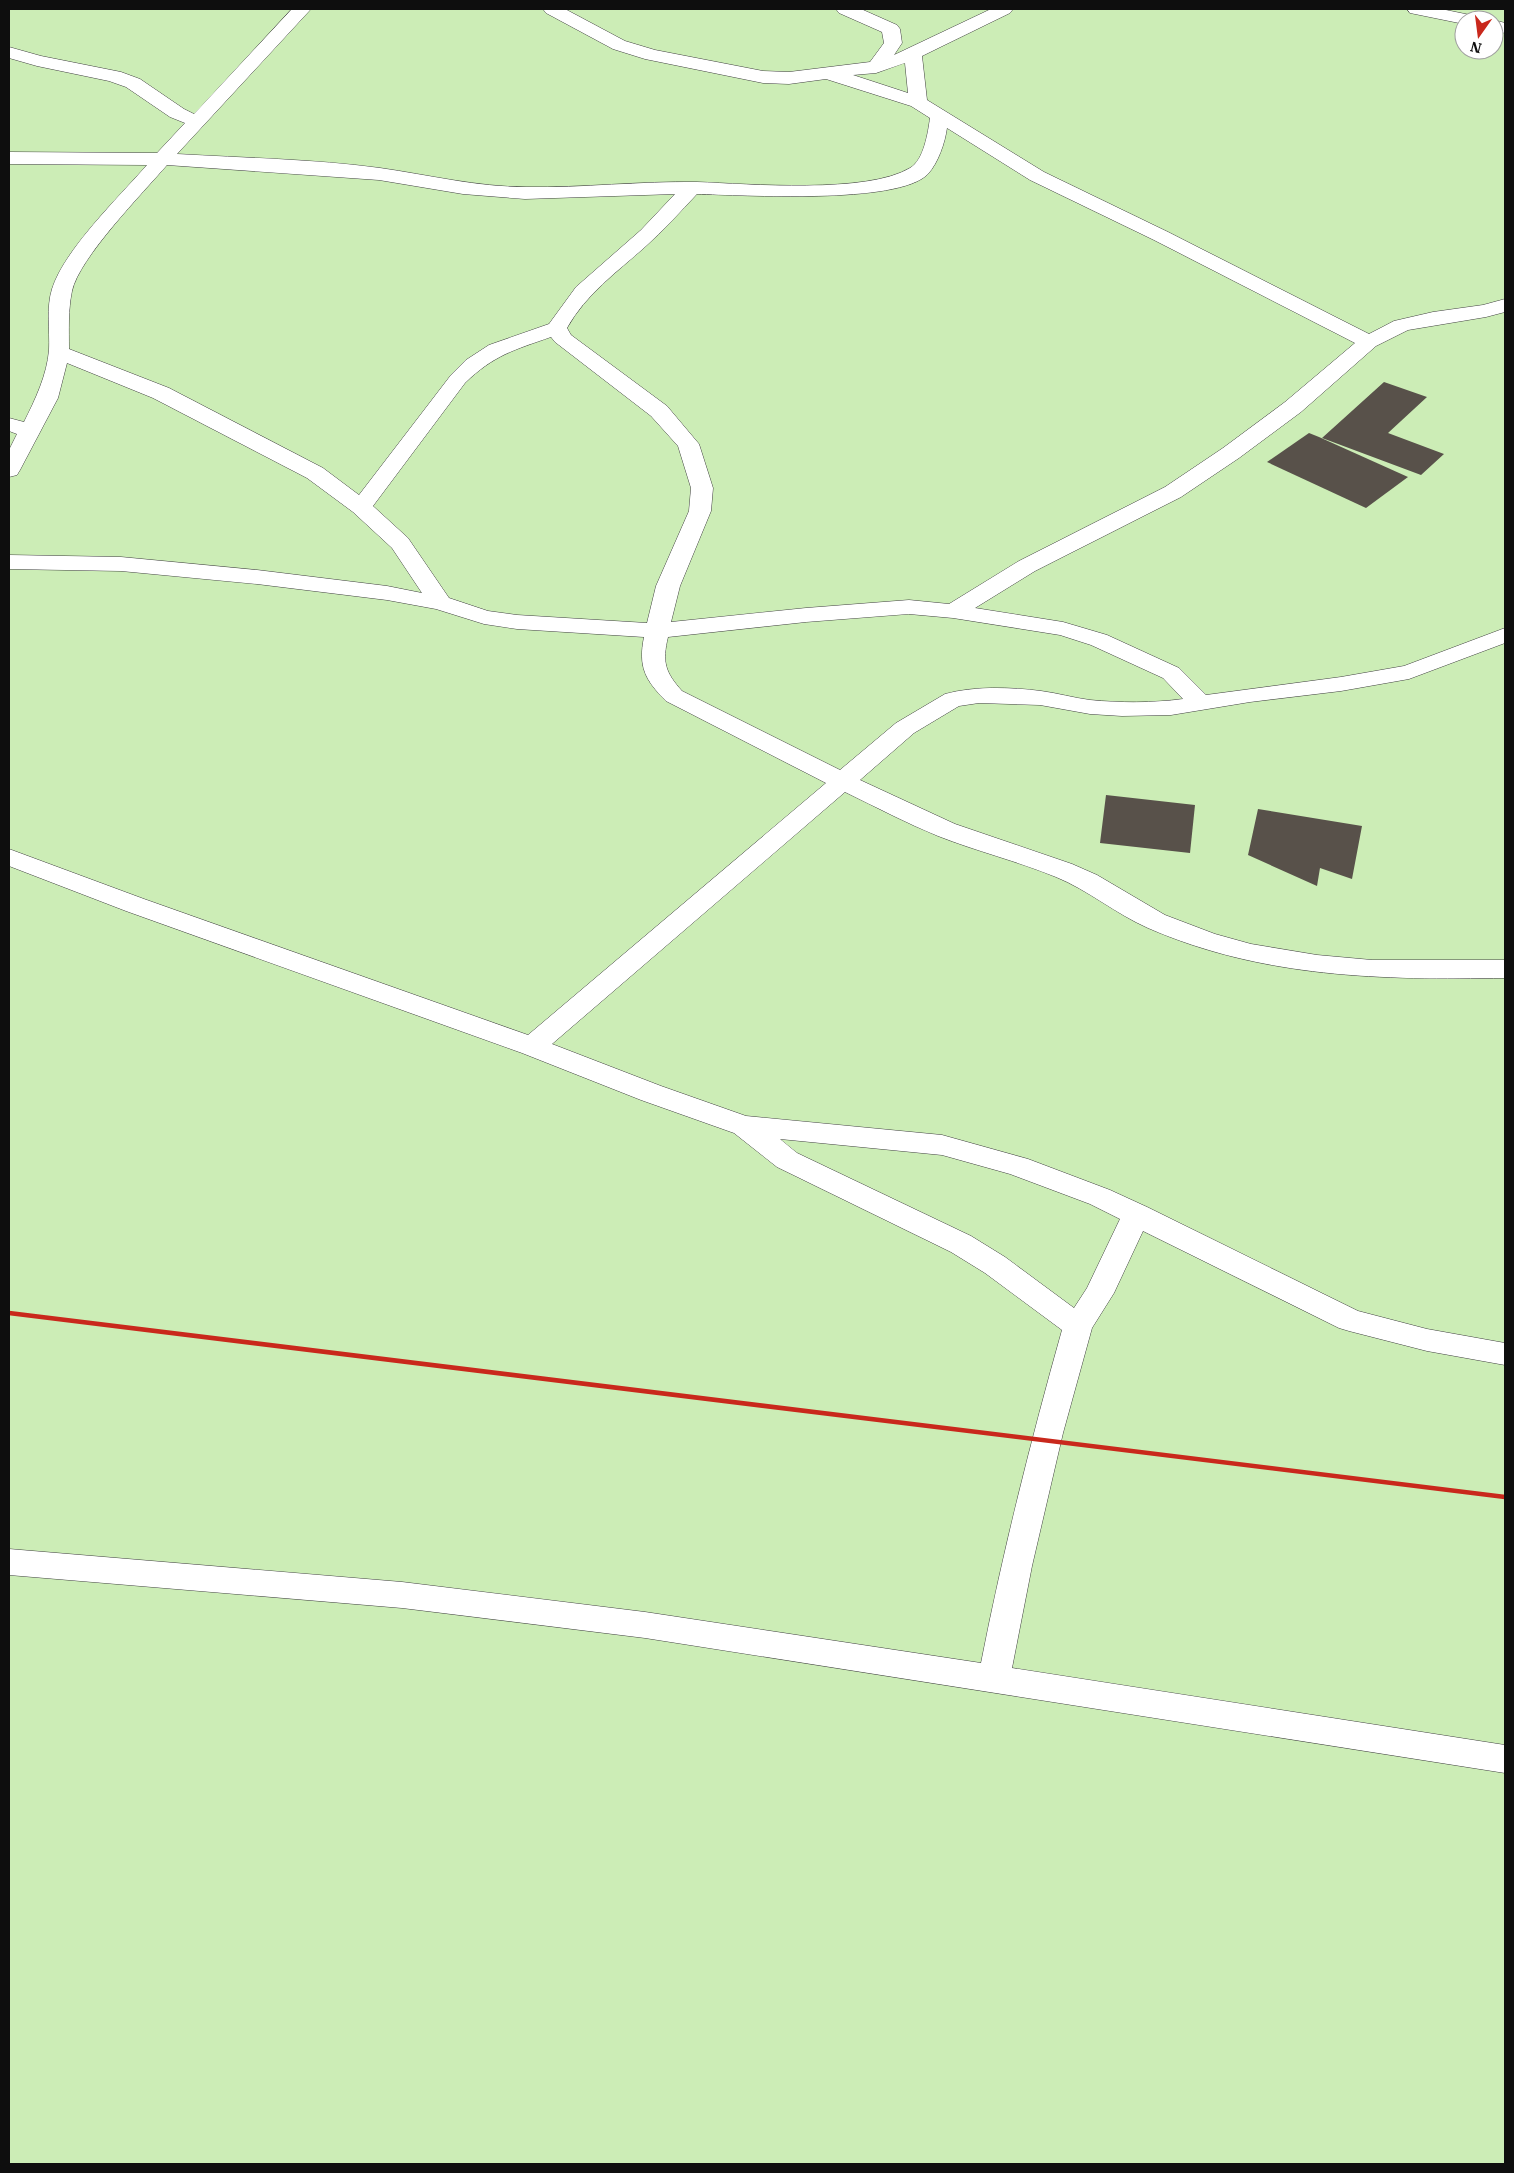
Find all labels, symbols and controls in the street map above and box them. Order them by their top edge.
north arrow [1454,10,1504,60]
text: N [1468,38,1483,58]

